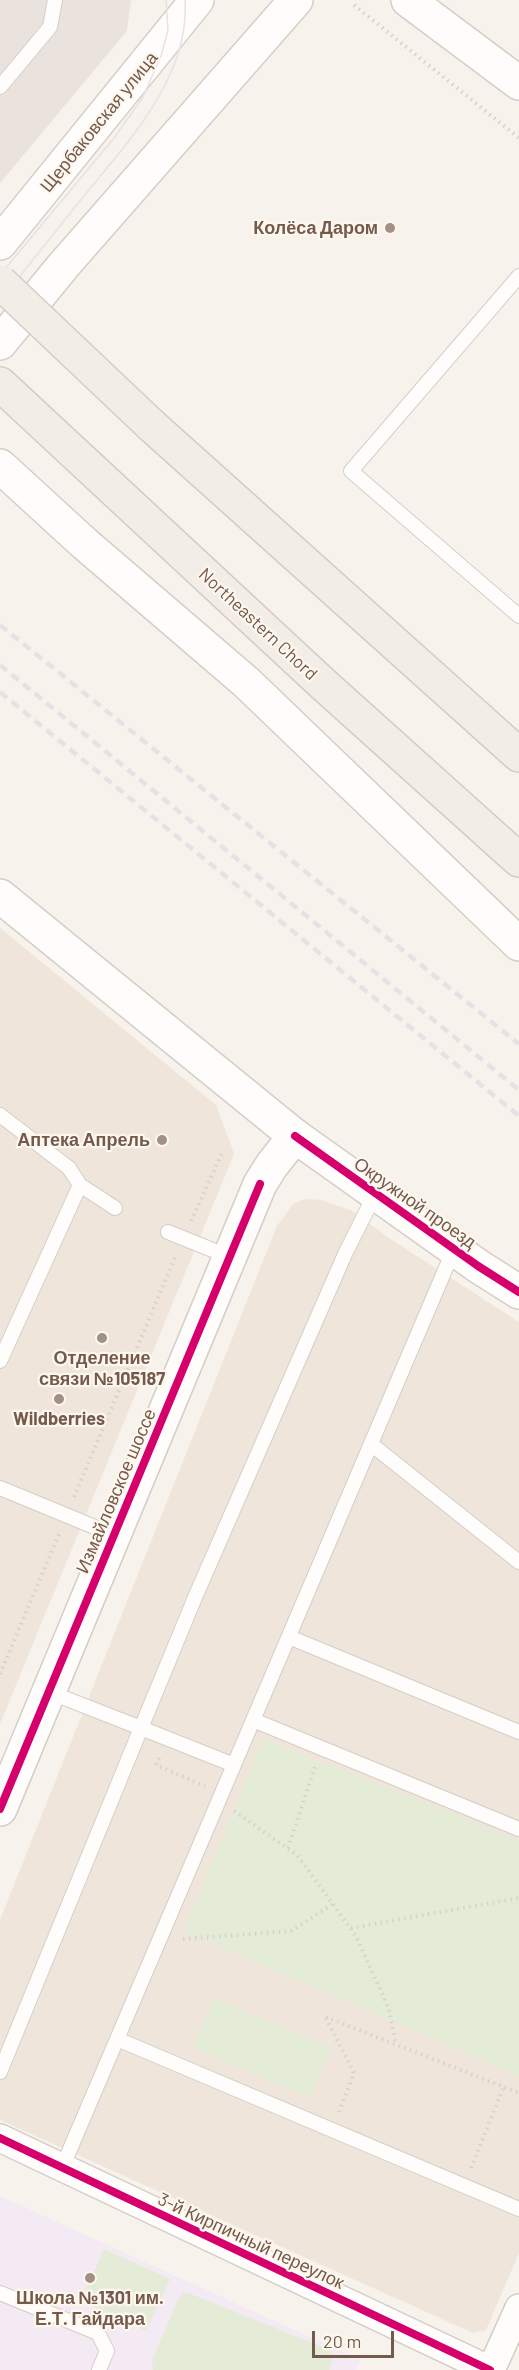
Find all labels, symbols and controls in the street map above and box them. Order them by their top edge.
street label: Щербаковская улица [36,47,162,197]
place label: Колёса Даром [253,217,378,239]
marker: Колёса Даром [383,221,397,235]
street label: Northeastern Chord [194,563,322,685]
place label: Аптека Апрель [17,1129,150,1151]
marker: Аптека Апрель [155,1133,169,1147]
street label: Окружной проезд [350,1153,480,1253]
marker: Отделение связи №105187 [95,1331,109,1345]
place label: Отделение связи №105187 [39,1347,165,1390]
marker: Wildberries [52,1392,66,1406]
street label: Измайловское шоссе [72,1405,160,1577]
place label: Wildberries [13,1408,105,1430]
street label: 3-й Кирпичный переулок [154,2188,348,2294]
marker: Школа №1301 им. Е.Т. Гайдара [83,2271,97,2285]
place label: Школа №1301 им. Е.Т. Гайдара [16,2287,164,2330]
scale bar [315,2319,398,2357]
text: 20 m [323,2330,361,2352]

